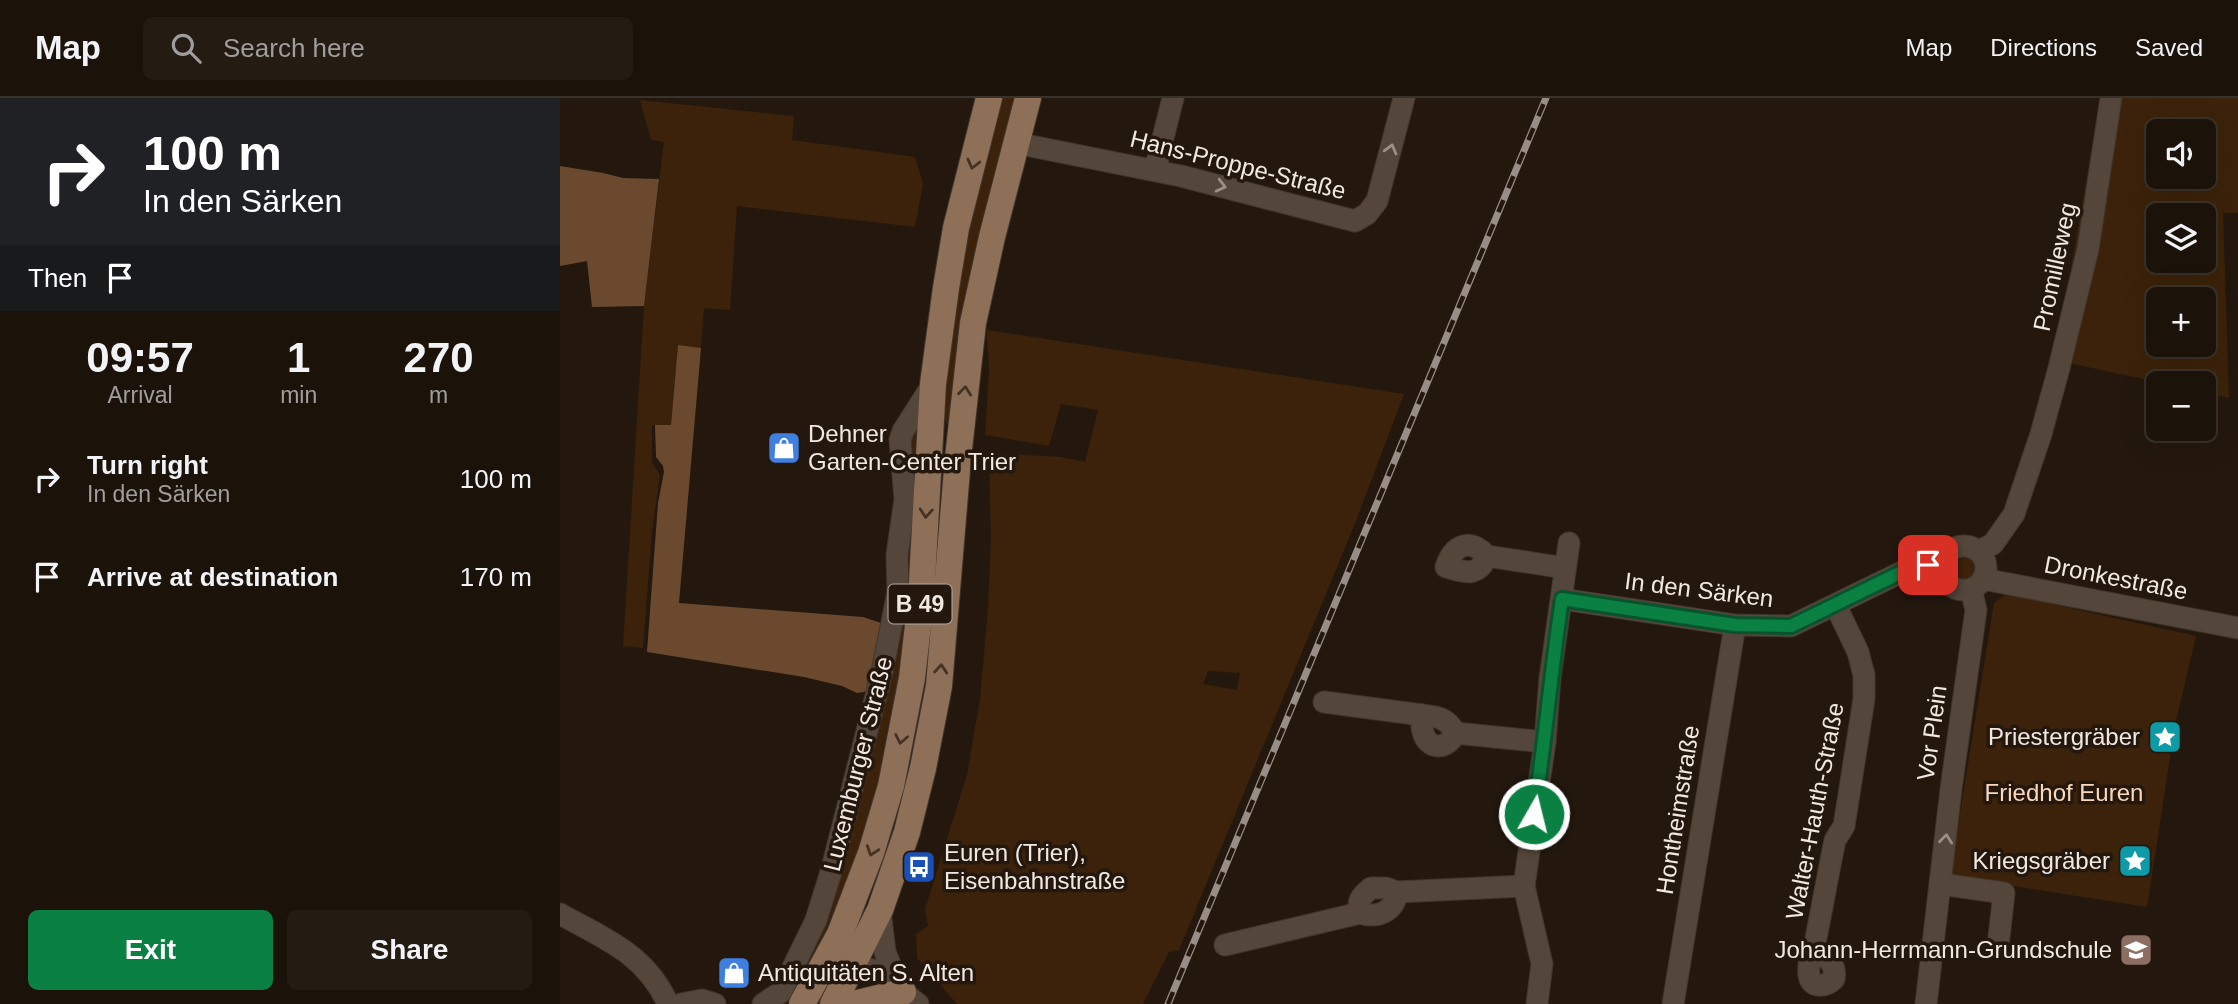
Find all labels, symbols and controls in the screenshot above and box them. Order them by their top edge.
search box [143,17,633,80]
text: Map [35,29,101,66]
icon: search [167,29,205,67]
text: Search here [223,33,365,63]
text: Map [1906,34,1952,61]
text: Directions [1990,34,2097,61]
text: Saved [2135,34,2203,61]
map controls [2146,119,2216,441]
button: sound [2146,119,2216,189]
street label: Hans-Proppe-Straße [1127,125,1349,204]
icon: right [28,126,119,217]
text: 100 m [143,126,282,180]
one-way arrow [1382,143,1397,155]
one-way arrow [967,158,981,170]
one-way arrow [1215,178,1227,192]
text: In den Särken [143,183,342,219]
street label: Promilleweg [2028,200,2081,334]
button: layers [2146,203,2216,273]
icon: arrive [101,259,139,297]
text: Then [28,263,87,293]
button: + [2146,287,2216,357]
text: 09:57 [86,334,194,381]
text: 1 [287,334,310,381]
text: 270 [404,334,474,381]
button: − [2146,371,2216,441]
text: Arrival [107,382,173,408]
text: min [280,382,317,408]
text: m [429,382,448,408]
one-way arrow [958,385,973,396]
place label: Dehner Garten-Center Trier [808,420,1016,475]
shop icon: Dehner Garten-Center Trier [765,429,803,467]
text: Turn right [87,450,208,480]
icon: right [28,460,66,498]
text: 100 m [460,464,532,494]
text: In den Särken [87,481,230,507]
one-way arrow [919,508,934,519]
pin [1898,535,1958,595]
icon: arrive [1909,546,1947,584]
street label: Dronkestraße [2042,550,2190,605]
icon: arrive [28,558,66,596]
text: Arrive at destination [87,562,338,592]
text: 170 m [460,562,532,592]
street label: In den Särken [1623,567,1775,612]
road number: B 49 [888,584,952,624]
street label: Luxemburger Straße [818,654,897,874]
one-way arrow [933,663,948,674]
street label: Vor Plein [1911,683,1952,782]
street label: Walter-Hauth-Straße [1780,700,1849,922]
place icon: Priestergräber [2146,718,2184,756]
street label: Hontheimstraße [1651,723,1704,896]
place label: Priestergräber [1988,723,2140,750]
one-way arrow [894,733,909,745]
position arrow [1497,777,1571,851]
park label: Friedhof Euren [1985,779,2143,806]
one-way arrow [1938,833,1953,845]
place label: Euren (Trier), Eisenbahnstraße [944,839,1125,894]
place icon: Kriegsgräber [2116,842,2154,880]
one-way arrow [865,845,880,857]
place label: Kriegsgräber [1973,847,2110,874]
bus stop icon: Euren (Trier), Eisenbahnstraße [900,848,938,886]
button: Exit [28,910,273,990]
button: Share [287,910,532,990]
school or university icon: Johann-Herrmann-Grundschule [2117,931,2155,969]
place label: Johann-Herrmann-Grundschule [1775,936,2112,963]
shop icon: Antiquitäten S. Alten [715,954,753,992]
place label: Antiquitäten S. Alten [758,959,974,986]

